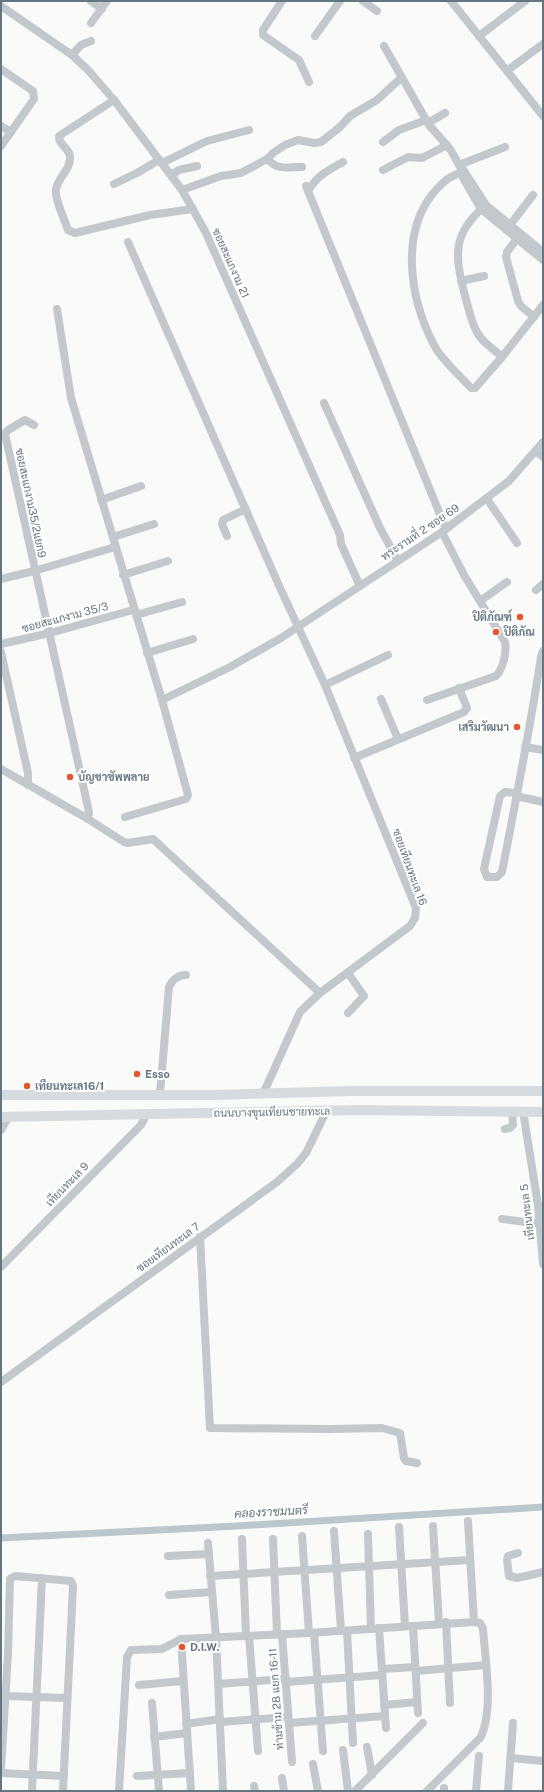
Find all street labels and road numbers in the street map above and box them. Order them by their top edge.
street label: ซอยสะแกงาม 21 [210,226,252,300]
street label: ซอยสะแกงาม35/2แยก9 [14,447,49,559]
street label: พระรามที่ 2 ซอย 69 [376,497,461,563]
street label: ซอยสะแกงาม 35/3 [20,600,110,634]
street label: ซอยเทียนทะเล 16 [391,827,431,907]
street label: ถนนบางขุนเทียนชายทะเล [214,1103,330,1122]
street label: เทียนทะเล 9 [42,1158,91,1208]
street label: เทียนทะเล 5 [516,1183,536,1241]
street label: ซอยเทียนทะเล 7 [133,1218,202,1274]
street label: ท่ามข้าม 28 แยก 16-11 [265,1648,286,1750]

